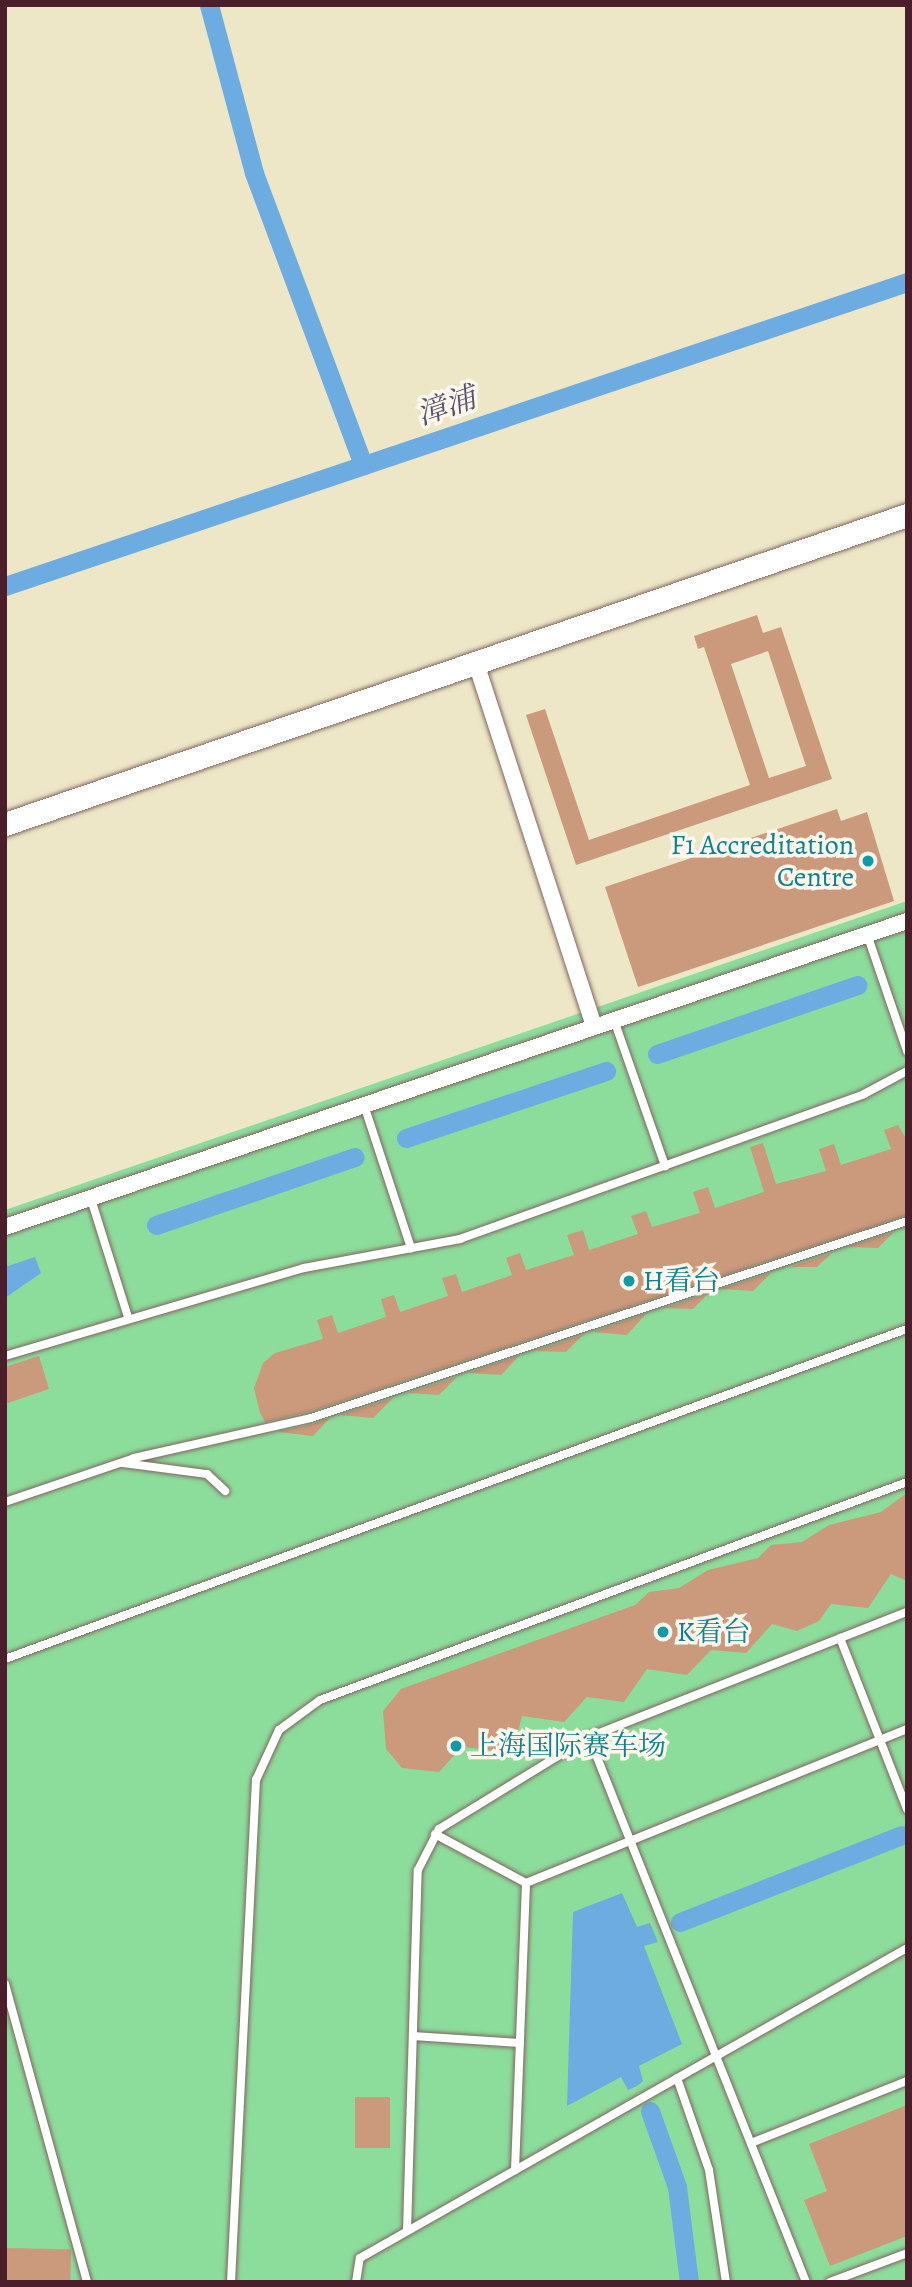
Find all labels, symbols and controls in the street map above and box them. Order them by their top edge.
water label: 漳浦 [412,379,480,433]
place label: F1 Accreditation Centre [671,828,854,894]
marker: F1 Accreditation Centre [860,853,876,869]
place label: H看台 [643,1264,720,1298]
marker: H看台 [621,1273,637,1289]
place label: K看台 [677,1615,751,1649]
marker: K看台 [655,1624,671,1640]
place label: 上海国际赛车场 [470,1729,666,1763]
marker: 上海国际赛车场 [448,1738,464,1754]

